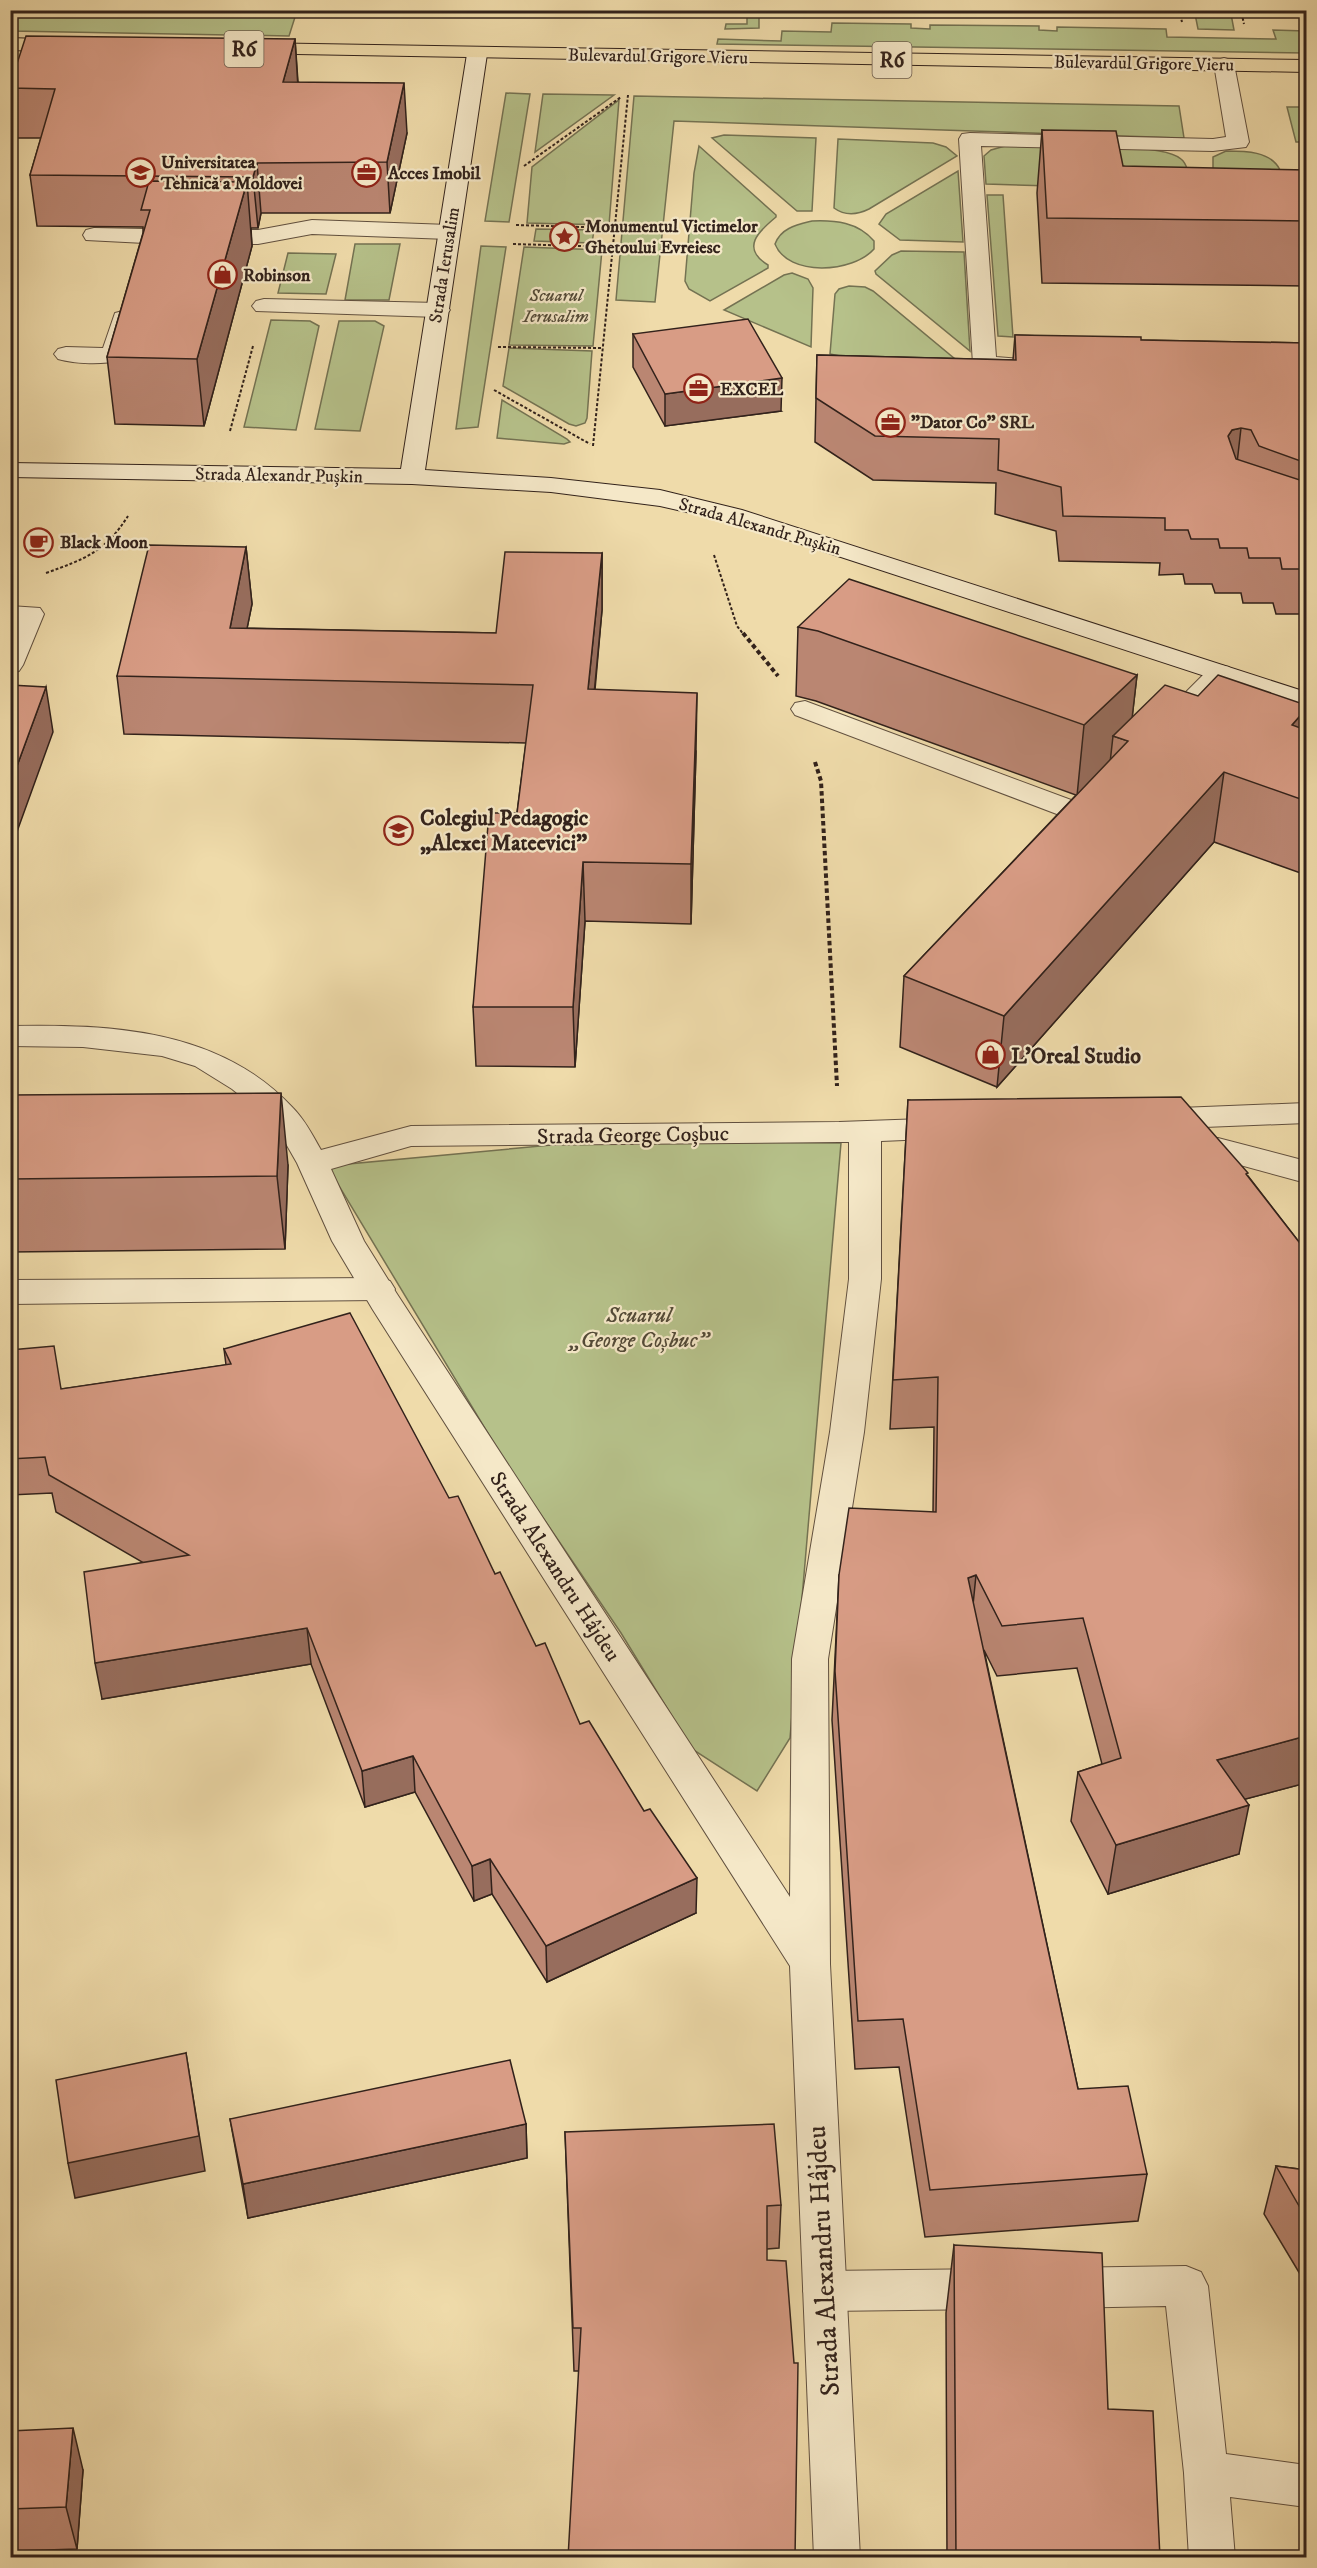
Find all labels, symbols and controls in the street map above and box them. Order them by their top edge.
road number: R6 [224,31,264,67]
road number: R6 [872,42,912,78]
street label: Bulevardul Grigore Vieru [568,44,749,70]
street label: Bulevardul Grigore Vieru [1054,51,1235,77]
place label: Universitatea Tehnică a Moldovei [160,152,303,195]
school or university icon: Universitatea Tehnică a Moldovei [124,156,156,188]
office icon: Acces Imobil [351,157,383,189]
place label: Acces Imobil [387,163,481,185]
street label: Strada Ierusalim [425,206,465,325]
place label: Monumentul Victimelor Ghetoului Evreiesc [585,216,758,259]
place icon: Monumentul Victimelor Ghetoului Evreiesc [548,220,580,252]
shop icon: Robinson [206,259,238,291]
place label: Robinson [243,265,311,287]
park label: Scuarul Ierusalim [522,285,589,328]
office icon: EXCEL [683,373,715,405]
place label: EXCEL [720,379,784,401]
office icon: "Dator Co" SRL [874,406,906,438]
place label: "Dator Co" SRL [911,412,1035,434]
street label: Strada Alexandr Pușkin [195,464,364,488]
street label: Strada Alexandr Pușkin [676,493,844,561]
cafe icon: Black Moon [23,526,55,558]
place label: Black Moon [60,532,149,554]
place label: Colegiul Pedagogic „Alexei Mateevici” [420,805,589,857]
school or university icon: Colegiul Pedagogic „Alexei Mateevici” [383,814,415,846]
shop icon: L'Oreal Studio [974,1039,1006,1071]
place label: L'Oreal Studio [1011,1043,1141,1070]
street label: Strada George Coșbuc [537,1120,729,1151]
park label: Scuarul „George Coșbuc” [567,1302,711,1354]
street label: Strada Alexandru Hâjdeu [483,1467,626,1667]
street label: Strada Alexandru Hâjdeu [800,2125,848,2397]

